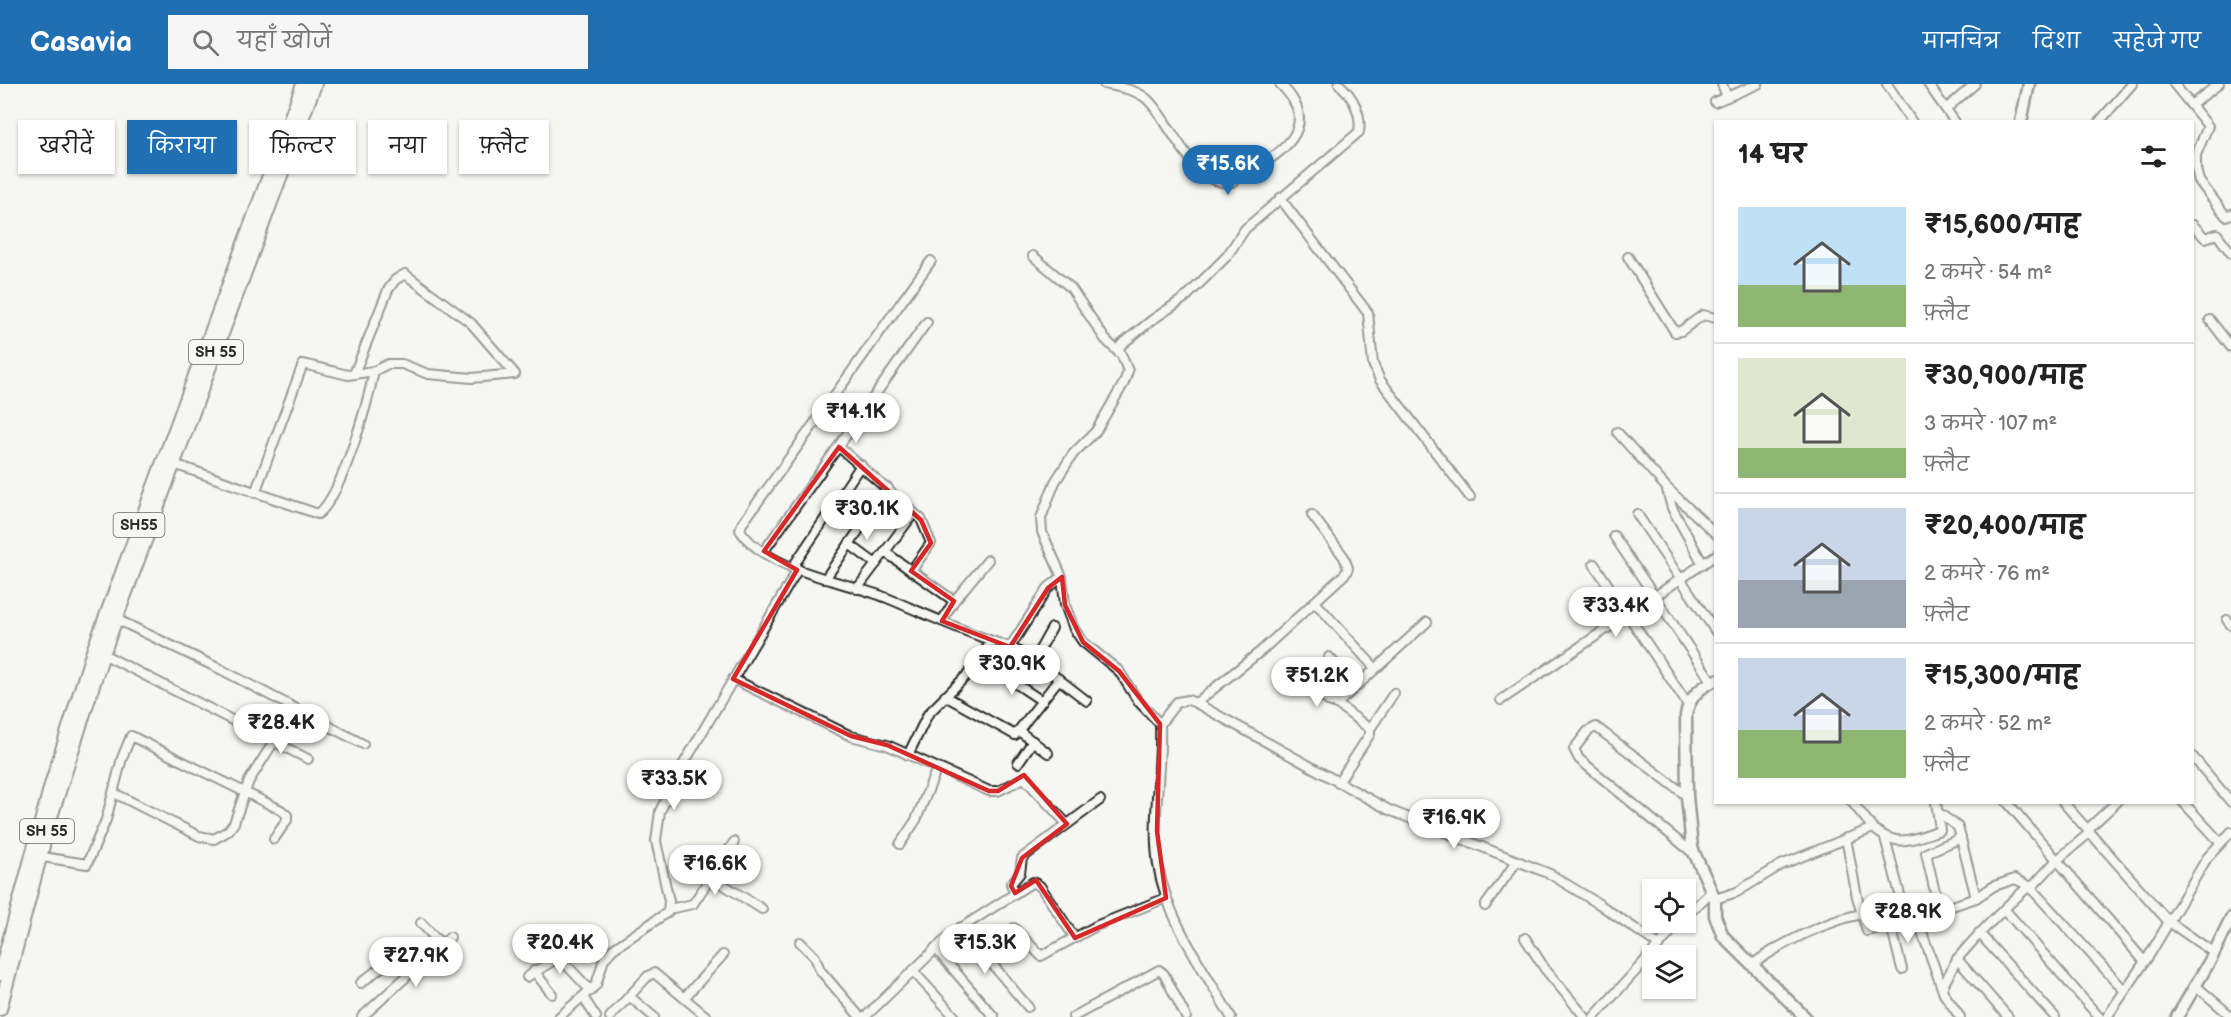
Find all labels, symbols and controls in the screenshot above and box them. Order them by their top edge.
search box [168,15,588,69]
text: Casavia [30,26,132,59]
icon: search [189,26,222,59]
text: यहाँ खोजें [237,28,332,55]
text: मानचित्र [1923,29,2000,54]
text: दिशा [2033,29,2080,54]
text: सहेजे गए [2113,29,2201,54]
chip: खरीदें [18,120,115,174]
chip: किराया [127,120,237,174]
chip: फ़िल्टर [249,120,356,174]
chip: नया [368,120,447,174]
chip: फ़्लैट [459,120,549,174]
text: 14 घर [1738,140,1806,171]
icon: filters [2137,140,2170,173]
pin: ₹15.6K [1179,145,1277,196]
text: ₹15.6K [1196,152,1260,176]
text: ₹15,600/माह [1924,210,2080,241]
icon: home [1786,231,1858,303]
text: 2 कमरे · 54 m² [1924,261,2052,285]
text: फ़्लैट [1924,302,1970,326]
road number: SH 55 [189,340,243,364]
text: ₹30,900/माह [1924,361,2085,392]
icon: home [1786,382,1858,454]
pin: ₹14.1K [807,393,905,444]
text: ₹14.1K [826,400,886,424]
text: 3 कमरे · 107 m² [1924,412,2057,436]
text: फ़्लैट [1924,453,1970,477]
pin: ₹30.1K [818,490,916,541]
text: ₹30.1K [835,497,899,521]
text: ₹20,400/माह [1924,511,2085,542]
road number: SH55 [114,513,164,537]
icon: home [1786,532,1858,604]
text: 2 कमरे · 76 m² [1924,562,2050,586]
pin: ₹33.4K [1567,587,1665,638]
text: ₹33.4K [1583,594,1649,618]
text: फ़्लैट [1924,603,1970,627]
pin: ₹30.9K [963,645,1061,696]
text: ₹30.9K [978,652,1046,676]
pin: ₹51.2K [1268,657,1366,708]
text: ₹15,300/माह [1924,661,2079,692]
text: ₹51.2K [1285,664,1349,688]
icon: home [1786,682,1858,754]
pin: ₹28.4K [232,704,330,755]
text: ₹28.4K [247,711,315,735]
text: 2 कमरे · 52 m² [1924,712,2052,736]
text: फ़्लैट [1924,753,1970,777]
pin: ₹33.5K [625,760,723,811]
text: ₹33.5K [641,767,707,791]
pin: ₹16.9K [1405,799,1503,850]
text: ₹16.9K [1422,806,1486,830]
road number: SH 55 [20,819,74,843]
pin: ₹16.6K [666,845,764,896]
text: ₹16.6K [683,852,747,876]
map controls [1642,879,1696,999]
button: locate [1642,879,1696,933]
pin: ₹28.9K [1859,893,1957,944]
text: ₹28.9K [1874,900,1942,924]
pin: ₹20.4K [511,924,609,975]
pin: ₹15.3K [936,924,1034,975]
text: ₹20.4K [526,931,594,955]
text: ₹15.3K [953,931,1017,955]
pin: ₹27.9K [367,937,465,988]
text: ₹27.9K [383,944,449,968]
button: layers [1642,945,1696,999]

